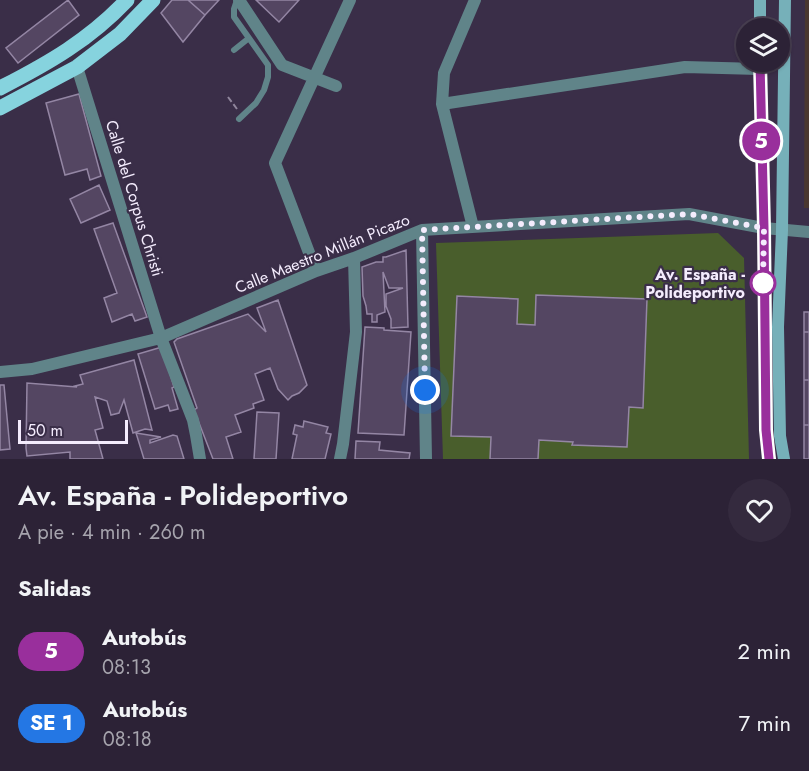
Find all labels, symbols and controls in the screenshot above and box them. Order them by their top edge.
map controls [736,18,790,72]
button: layers [736,18,790,72]
street label: Calle del Corpus Christi [100,117,169,279]
line badge: 5 [742,122,780,160]
text: 5 [754,126,768,156]
street label: Calle Maestro Millán Picazo [231,208,413,299]
place label: Av. España - Polideportivo [645,263,745,304]
marker: Av. España - Polideportivo [750,270,776,296]
your location [410,375,440,405]
scale bar [18,417,128,444]
text: 50 m [27,419,63,442]
text: Av. España - Polideportivo [18,475,348,516]
button: heart [728,479,791,542]
text: A pie · 4 min · 260 m [18,518,206,547]
text: Salidas [18,572,91,604]
text: Autobús [102,621,187,653]
text: 2 min [737,635,791,667]
text: 5 [44,636,58,666]
text: 08:13 [102,653,151,682]
text: Autobús [103,693,187,725]
text: 7 min [738,707,791,739]
text: SE 1 [30,708,73,738]
text: 08:18 [103,725,152,754]

